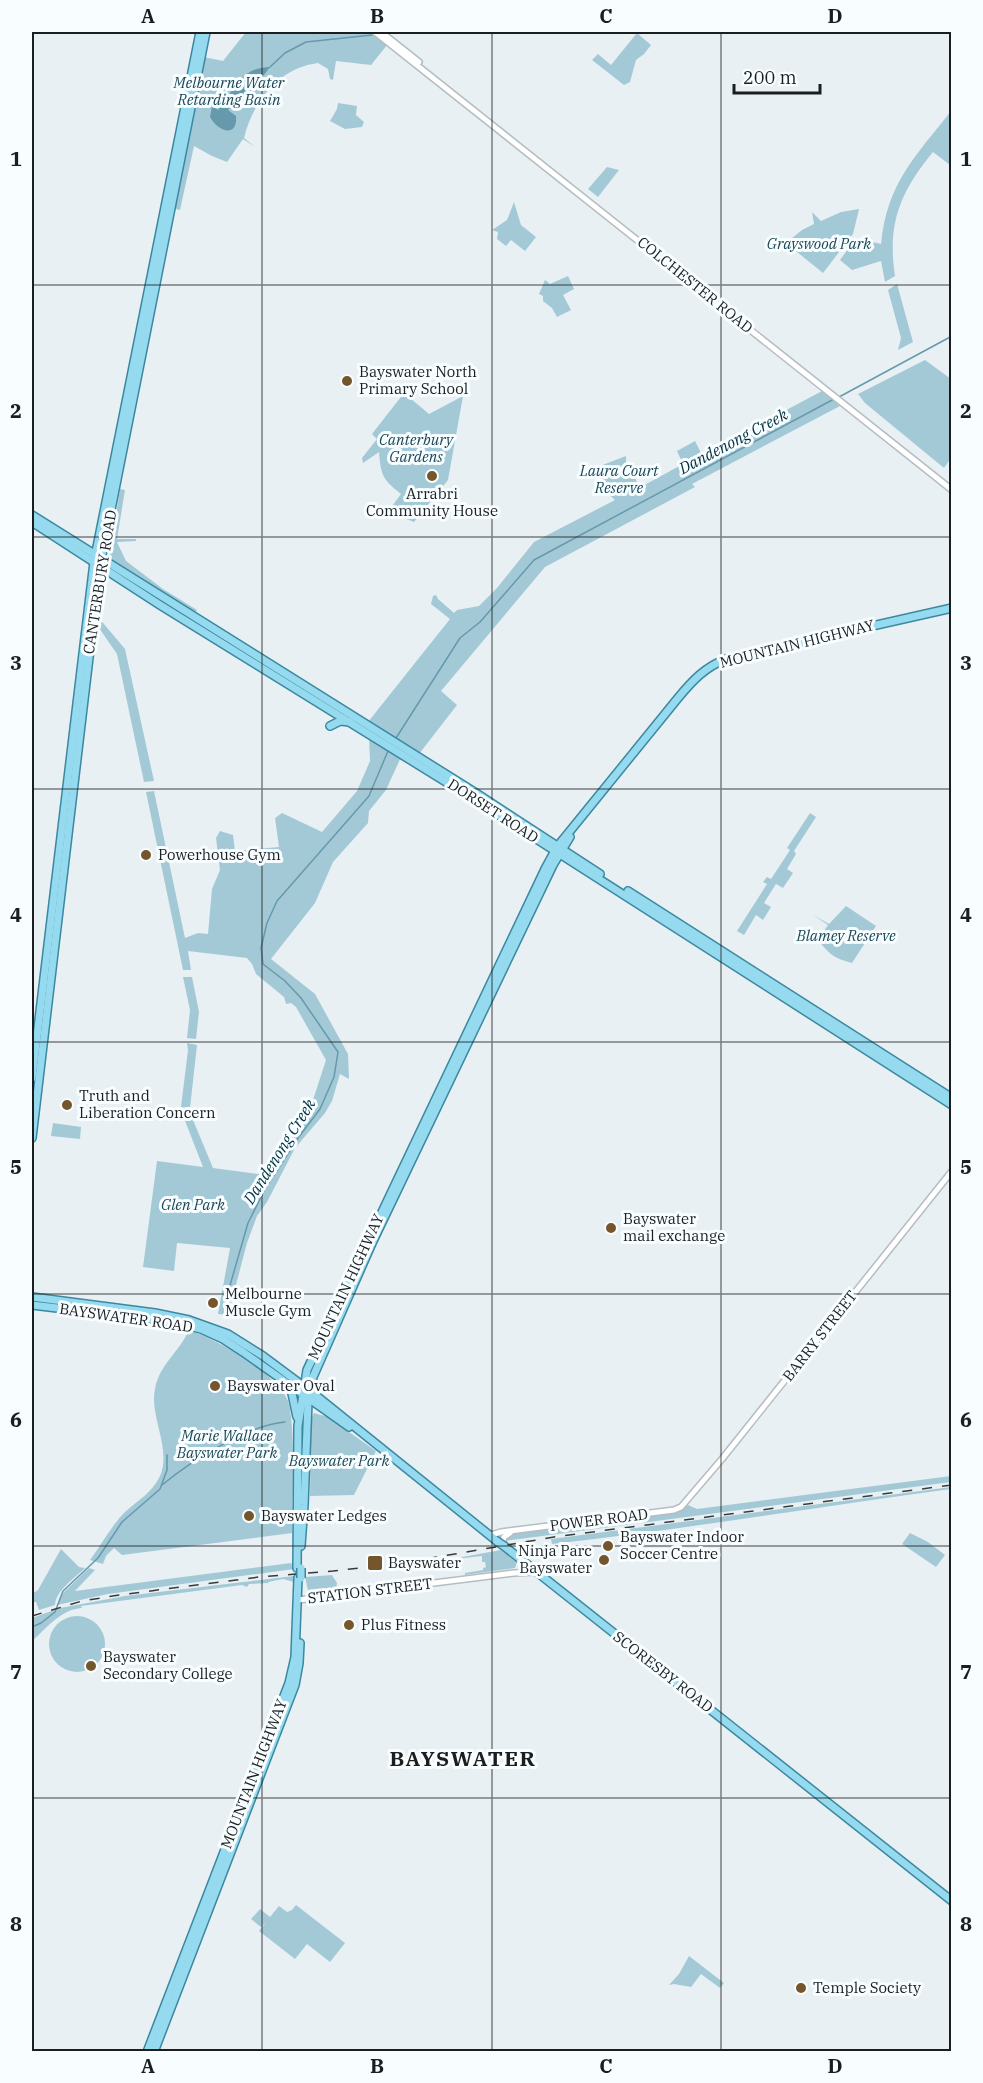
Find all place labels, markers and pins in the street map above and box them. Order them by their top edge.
place label: Bayswater North Primary School [359,362,477,398]
marker: Bayswater North Primary School [340,374,354,388]
marker: Arrabri Community House [425,469,439,483]
place label: Arrabri Community House [366,484,498,520]
place label: Powerhouse Gym [158,845,281,864]
marker: Powerhouse Gym [139,848,153,862]
place label: Truth and Liberation Concern [79,1086,216,1122]
marker: Truth and Liberation Concern [60,1098,74,1112]
place label: Bayswater mail exchange [623,1209,725,1245]
marker: Bayswater mail exchange [604,1221,618,1235]
place label: Melbourne Muscle Gym [225,1284,312,1320]
marker: Melbourne Muscle Gym [206,1296,220,1310]
place label: Bayswater Oval [227,1376,335,1395]
marker: Bayswater Oval [208,1379,222,1393]
place label: Bayswater Ledges [261,1506,387,1525]
marker: Bayswater Ledges [242,1509,256,1523]
place label: Bayswater Indoor Soccer Centre [620,1527,744,1563]
marker: Bayswater Indoor Soccer Centre [601,1539,615,1553]
place label: Ninja Parc Bayswater [518,1541,592,1577]
place label: Bayswater [388,1553,461,1572]
marker: Ninja Parc Bayswater [597,1553,611,1567]
marker: Bayswater [366,1554,384,1572]
place label: Plus Fitness [361,1615,446,1634]
marker: Plus Fitness [342,1618,356,1632]
place label: Bayswater Secondary College [103,1647,233,1683]
marker: Bayswater Secondary College [84,1659,98,1673]
place label: Temple Society [813,1978,921,1997]
marker: Temple Society [794,1981,808,1995]

